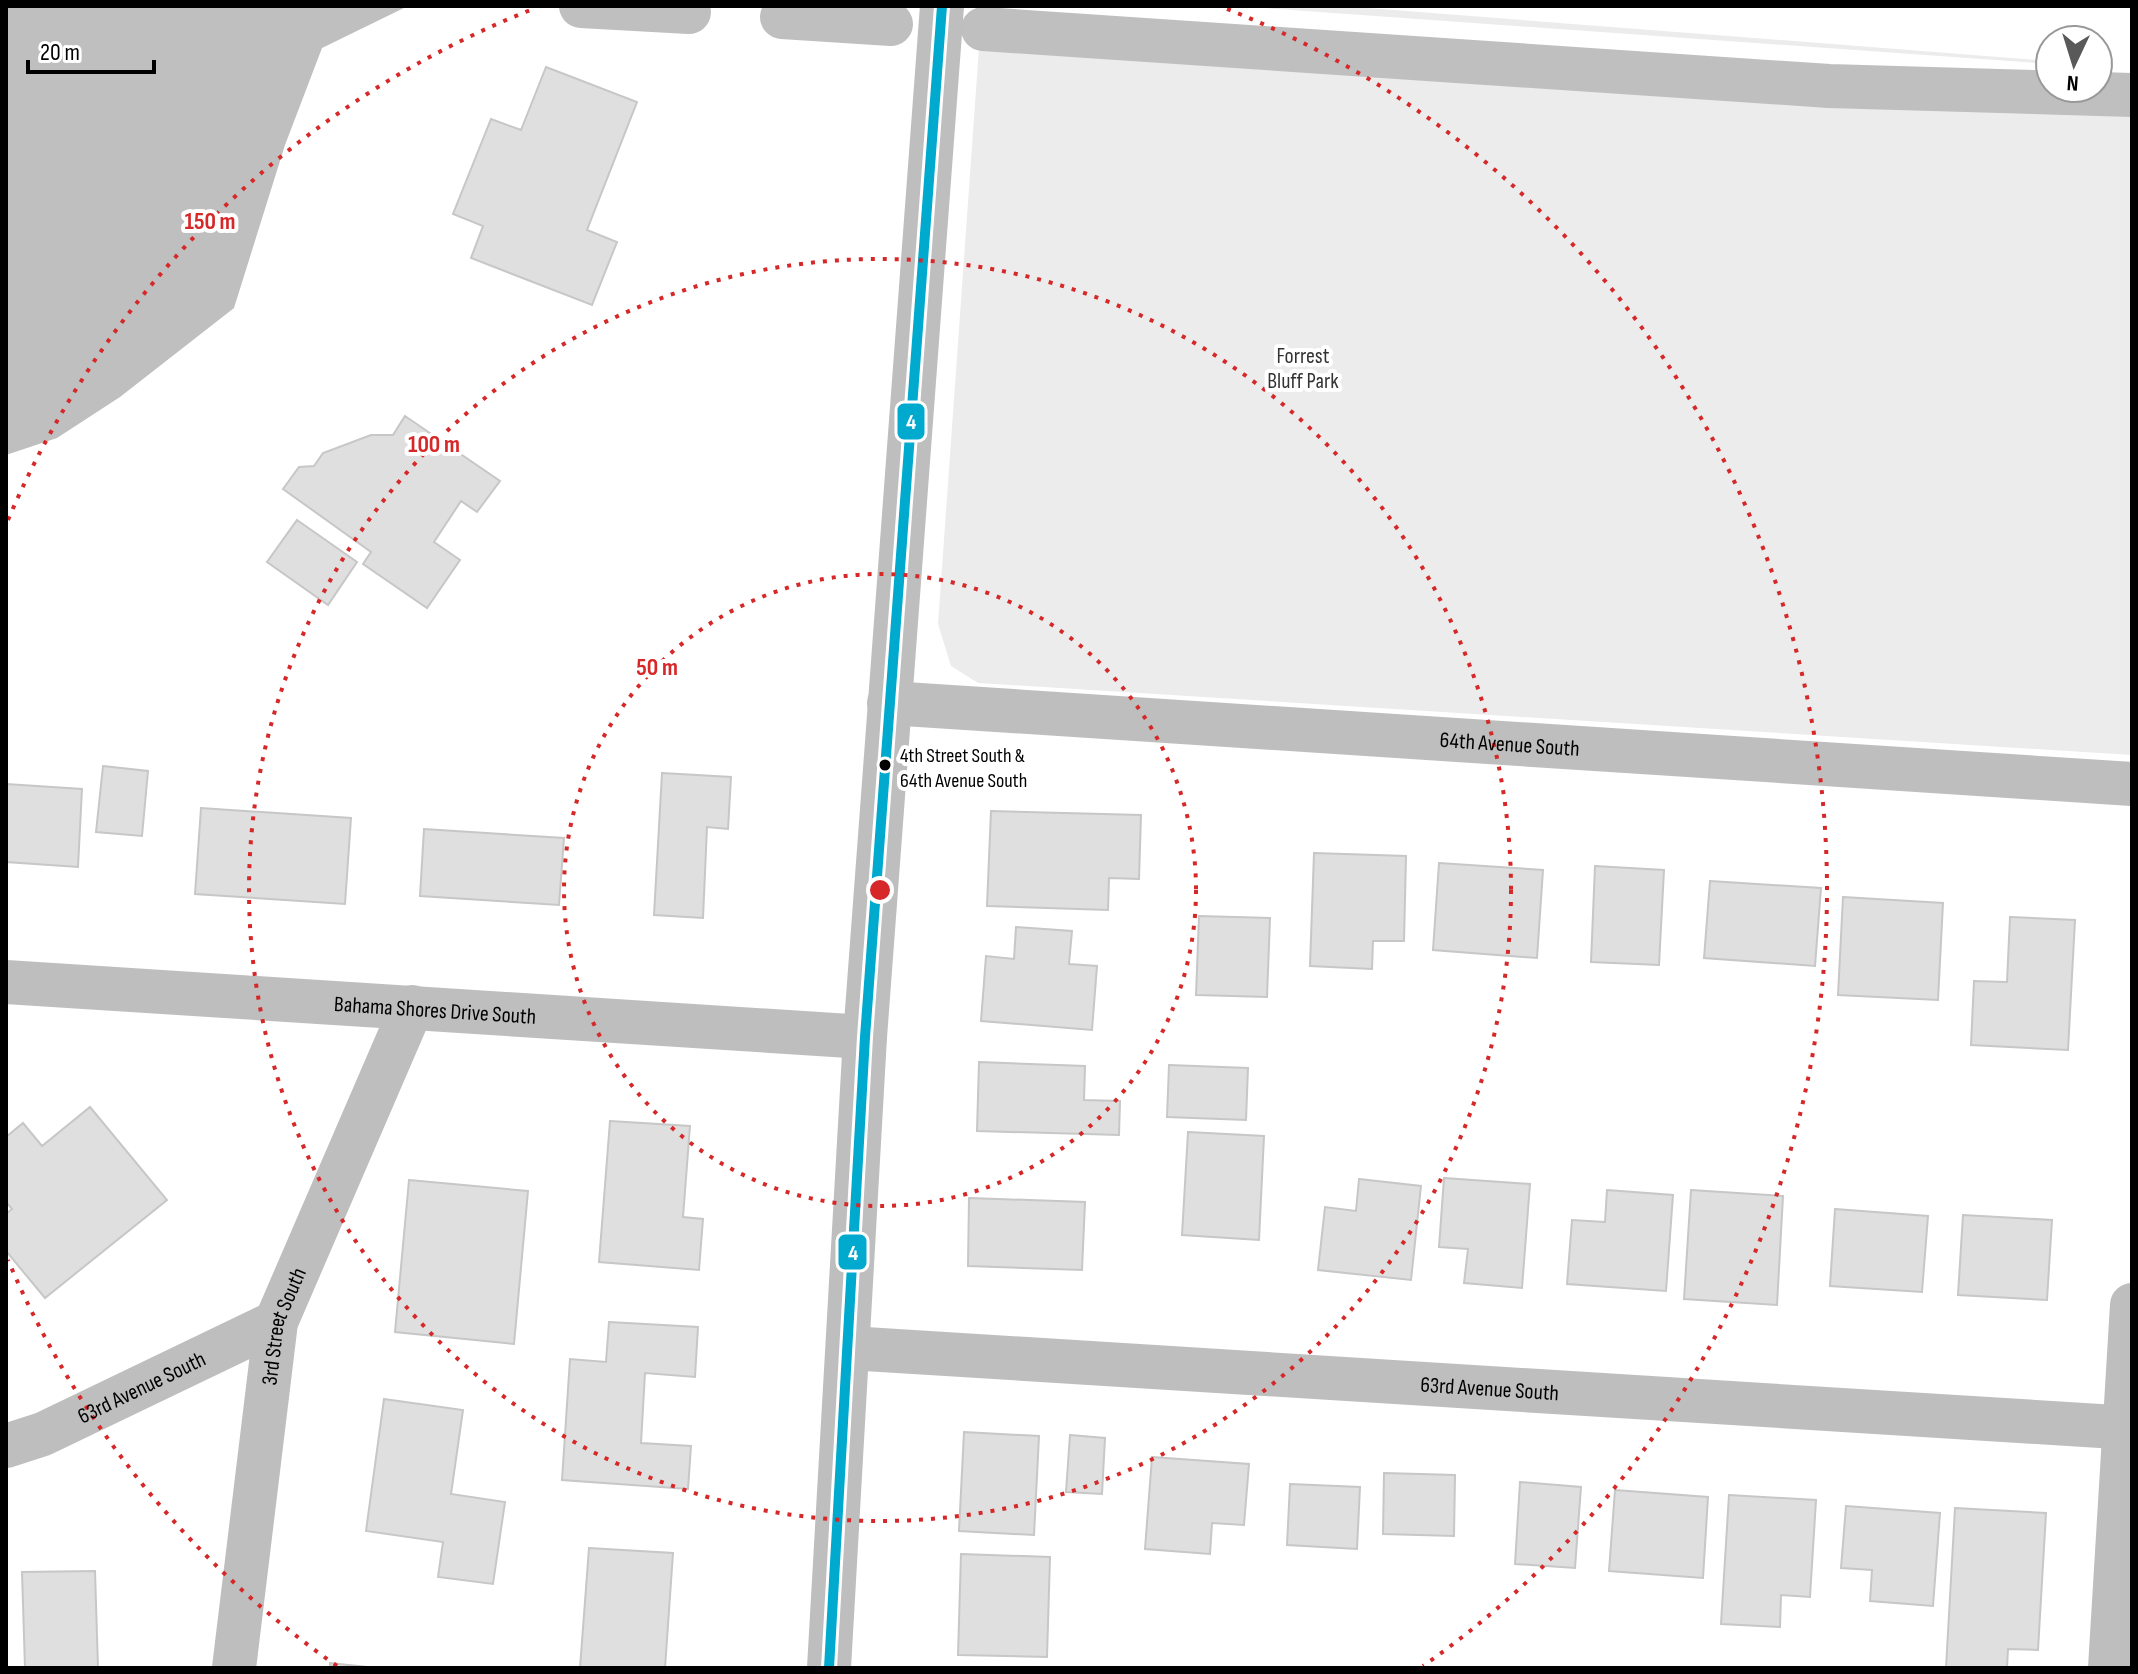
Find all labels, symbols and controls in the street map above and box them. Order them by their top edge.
scale bar [28,24,154,74]
north arrow [2034,24,2114,104]
text: 20 m [40,38,80,67]
text: N [2066,69,2080,96]
text: 150 m [184,207,236,236]
park label: Forrest Bluff Park [1267,343,1339,395]
line badge: 4 [896,402,926,441]
text: 4 [906,409,916,436]
text: 100 m [408,430,460,459]
text: 50 m [636,653,678,682]
street label: 64th Avenue South [1439,727,1580,763]
place label: 4th Street South & 64th Avenue South [900,744,1027,793]
marker: 4th Street South & 64th Avenue South [877,757,893,773]
centre of rings [866,876,894,904]
street label: Bahama Shores Drive South [333,991,537,1031]
line badge: 4 [837,1233,868,1271]
text: 4 [848,1240,858,1267]
street label: 3rd Street South [256,1264,313,1387]
street label: 63rd Avenue South [74,1346,210,1430]
street label: 63rd Avenue South [1420,1372,1560,1407]

